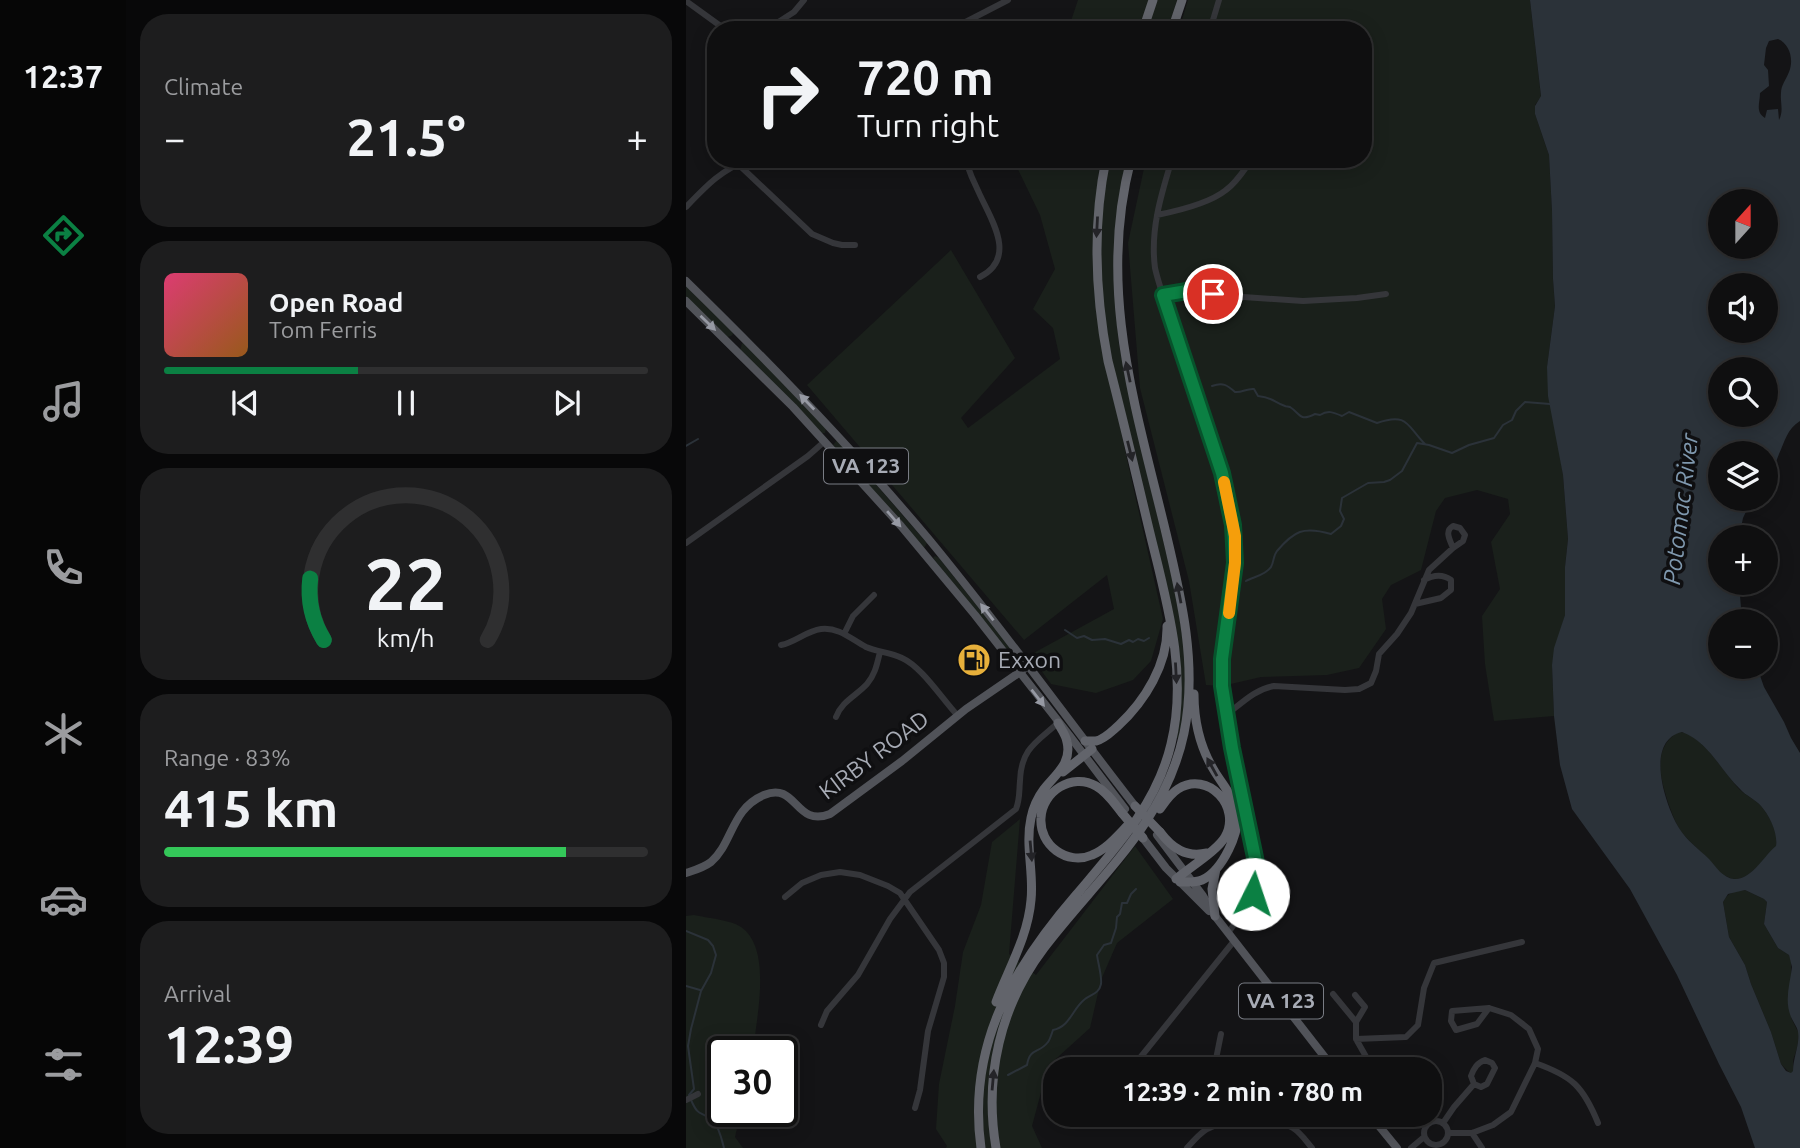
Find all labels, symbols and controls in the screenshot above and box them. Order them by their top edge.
icon: right [742,49,833,140]
text: 720 m [857,49,994,104]
text: 12:37 [23,58,103,94]
text: Climate [164,74,243,99]
text: Turn right [857,107,999,143]
text: 21.5° [346,108,466,166]
text: − [164,117,185,159]
text: + [627,117,648,159]
north arrow [1708,189,1778,259]
map controls [1708,189,1778,679]
icon: directions [39,211,88,260]
one-way arrow [1092,216,1103,238]
pin [1183,264,1243,324]
button: sound [1708,273,1778,343]
icon: arrive [1194,275,1232,313]
text: Open Road [269,288,403,317]
one-way arrow [699,314,716,330]
text: Tom Ferris [269,317,377,342]
button: search [1708,357,1778,427]
one-way arrow [1122,361,1133,383]
icon: music [39,377,88,426]
icon: previous [226,384,264,422]
icon: pause [387,384,425,422]
icon: next [548,384,586,422]
one-way arrow [798,394,815,411]
water label: Potomac River [1658,431,1703,586]
one-way arrow [1125,440,1136,462]
button: layers [1708,441,1778,511]
road number: VA 123 [824,448,908,484]
one-way arrow [886,510,902,527]
button: + [1708,525,1778,595]
text: 22 [365,542,447,624]
icon: phone [39,543,88,592]
one-way arrow [1174,582,1185,604]
one-way arrow [981,603,995,621]
button: − [1708,609,1778,679]
text: km/h [377,624,435,652]
fuel station icon: Exxon [955,641,993,679]
place label: Exxon [998,647,1061,672]
one-way arrow [1171,663,1182,685]
one-way arrow [1031,688,1046,706]
street label: KIRBY ROAD [814,705,933,804]
icon: climate [39,709,88,758]
text: Range · 83% [164,745,291,770]
one-way arrow [1206,757,1218,776]
text: 415 km [164,779,338,837]
one-way arrow [1026,840,1037,862]
position arrow [1216,857,1290,931]
icon: car [39,875,88,924]
text: Arrival [164,981,231,1006]
road number: VA 123 [1239,984,1323,1018]
text: 12:39 [164,1015,294,1073]
speed limit sign: 30 [707,1036,798,1127]
icon: filters [39,1040,88,1089]
one-way arrow [988,1069,999,1091]
text: 12:39 · 2 min · 780 m [1122,1077,1363,1106]

